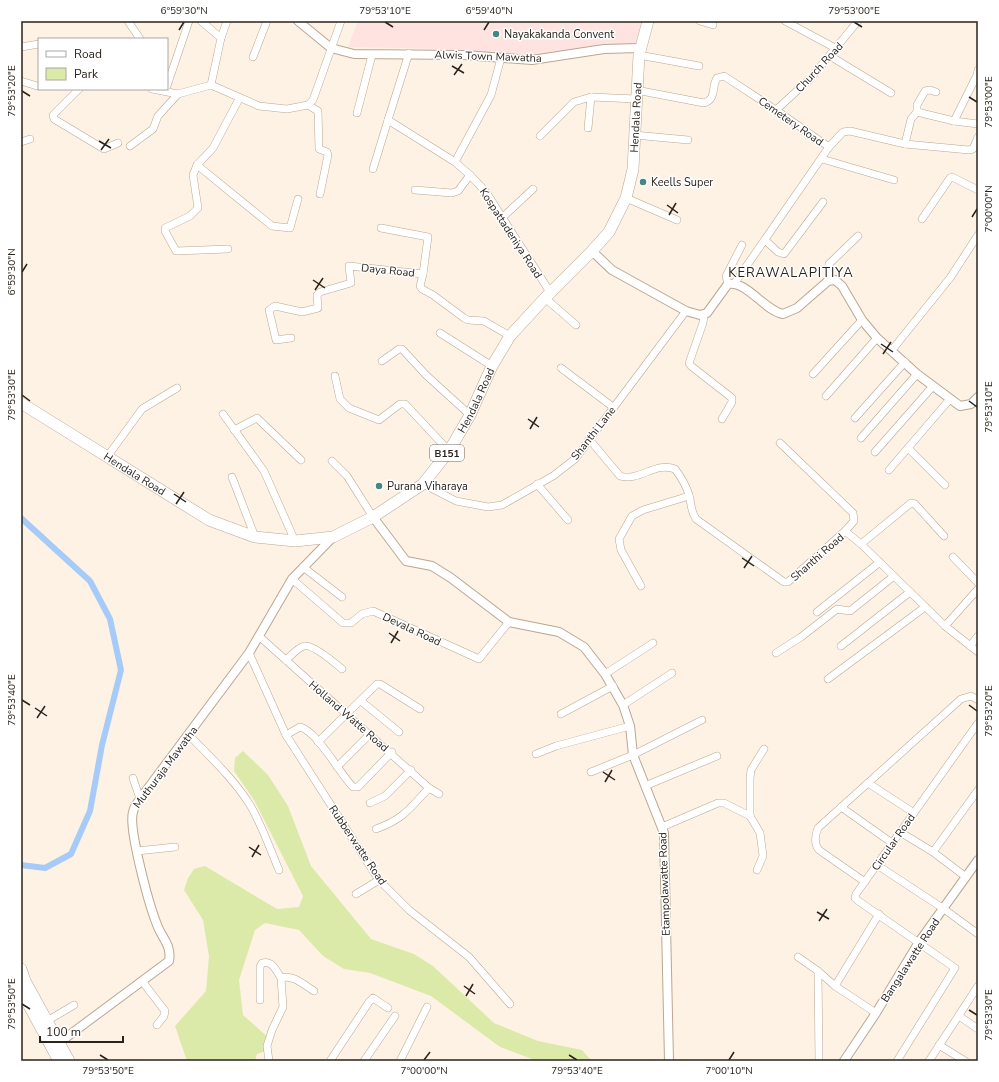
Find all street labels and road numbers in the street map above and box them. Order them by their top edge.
street label: Church Road [792,39,846,96]
street label: Alwis Town Mawatha [434,47,542,66]
street label: Hendala Road [627,82,646,153]
street label: Cemetery Road [755,93,826,149]
street label: Kospattadeniya Road [476,185,545,281]
street label: Daya Road [360,260,415,281]
street label: Hendala Road [454,366,498,436]
street label: Shanthi Lane [568,403,619,463]
road number: B151 [430,445,464,461]
street label: Hendala Road [101,449,168,499]
street label: Shanthi Road [787,530,847,585]
street label: Devala Road [380,609,443,650]
street label: Holland Watte Road [305,677,392,755]
street label: Muthuraja Mawatha [130,723,201,811]
street label: Rubberwatte Road [325,802,390,888]
street label: Circular Road [868,811,919,874]
street label: Etampolawatte Road [655,832,674,936]
street label: Bangalawatte Road [878,915,943,1005]

